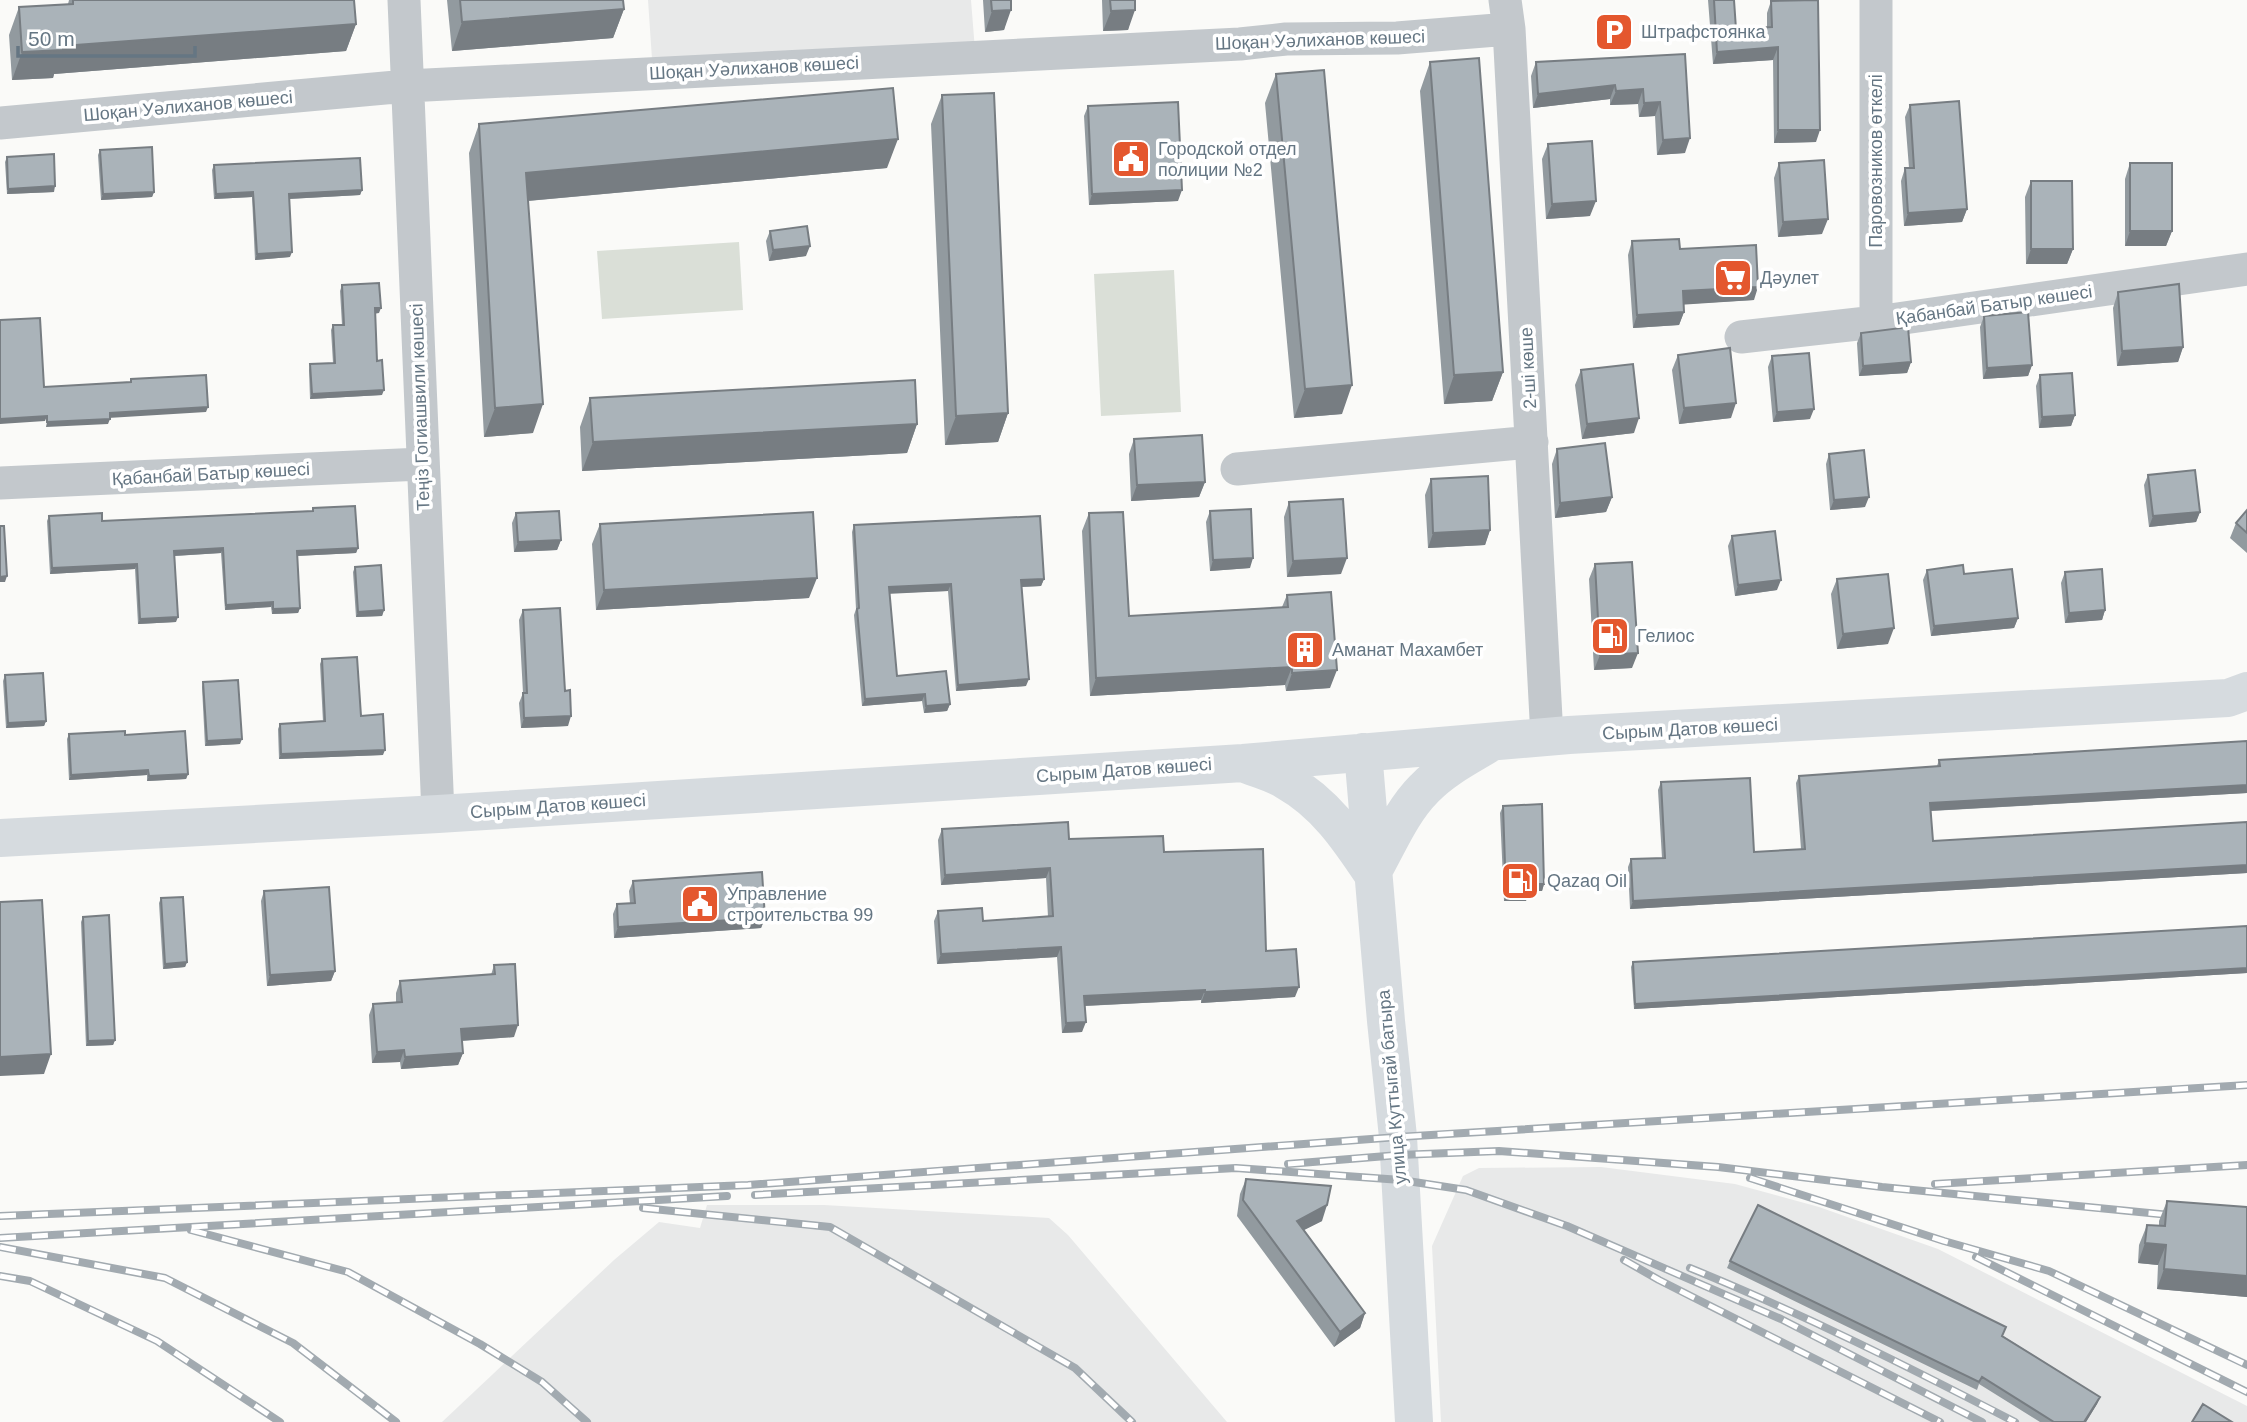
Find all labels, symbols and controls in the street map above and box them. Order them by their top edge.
parking icon: Штрафстоянка [1593,11,1635,53]
scale bar [18,14,194,58]
place label: Штрафстоянка [1641,22,1767,42]
street label: Шоқан Уәлиханов көшесі [1215,26,1425,54]
text: 50 m [28,27,75,50]
street label: Шоқан Уәлиханов көшесі [649,53,859,83]
street label: Паровозников өткелі [1866,74,1886,248]
street label: Шоқан Уәлиханов көшесі [83,87,293,125]
public building icon: Городской отдел полиции №2 [1110,138,1152,180]
place label: Городской отдел полиции №2 [1158,139,1297,180]
supermarket icon: Дәулет [1712,257,1754,299]
place label: Дәулет [1760,268,1819,288]
street label: Қабанбай Батыр көшесі [1894,281,2094,329]
street label: Теңіз Гогиашвили көшесі [406,303,434,511]
street label: 2-ші көше [1516,327,1540,409]
street label: Қабанбай Батыр көшесі [111,459,311,489]
fuel station icon: Гелиос [1589,615,1631,657]
place label: Гелиос [1637,626,1695,646]
building icon: Аманат Махамбет [1284,629,1326,671]
place label: Аманат Махамбет [1332,640,1483,660]
street label: Сырым Датов көшесі [1602,714,1778,744]
street label: Сырым Датов көшесі [1036,754,1212,786]
street label: Сырым Датов көшесі [470,790,646,822]
fuel station icon: Qazaq Oil [1499,860,1541,902]
place label: Qazaq Oil [1547,871,1627,891]
public building icon: Управление строительства 99 [679,883,721,925]
place label: Управление строительства 99 [727,884,873,925]
street label: улица Куттыгай батыра [1373,988,1410,1185]

